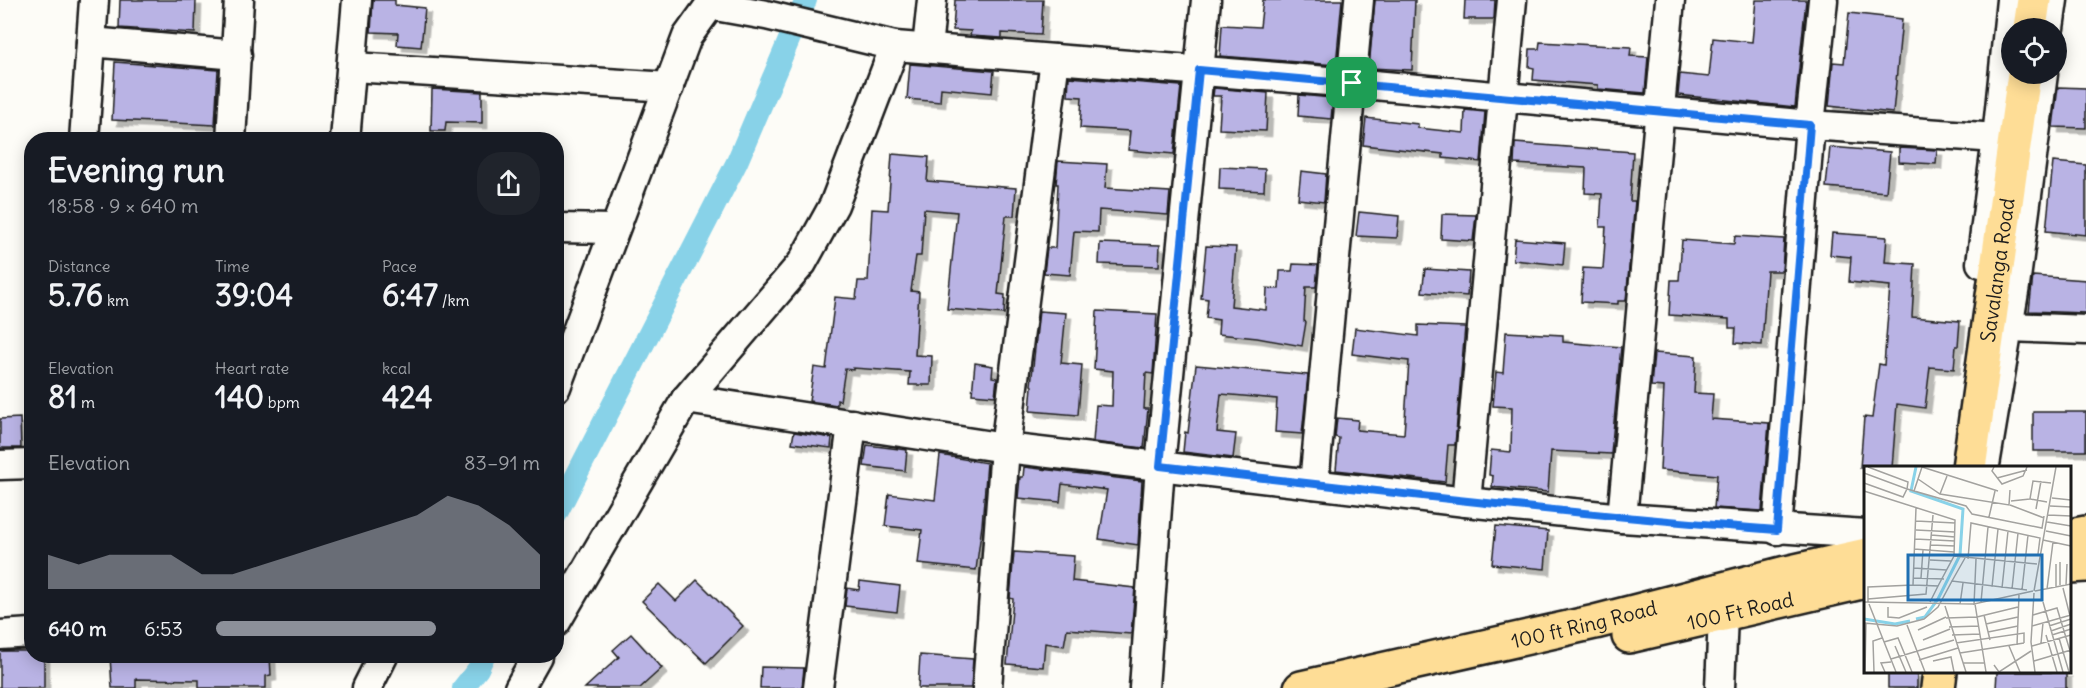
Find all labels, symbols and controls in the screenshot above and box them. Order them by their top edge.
map controls [2001,18,2067,84]
button: locate [2001,18,2067,84]
pin [1326,57,1377,108]
icon: arrive [1335,66,1368,99]
text: Evening run [48,149,224,191]
button: share [477,152,540,215]
text: 18:58 · 9 × 640 m [48,193,199,218]
street label: Savalanga Road [1974,196,2019,344]
text: Distance [48,256,110,276]
text: Time [215,256,250,276]
text: Pace [382,256,417,276]
text: 5.76 [48,276,103,314]
text: 39:04 [215,276,293,314]
text: 6:47 [382,276,438,314]
text: km [103,290,129,310]
text: /km [438,290,470,310]
text: Elevation [48,358,114,378]
text: Heart rate [215,358,289,378]
text: kcal [382,358,411,378]
text: 81 [48,378,77,416]
text: 140 [215,378,264,416]
text: 424 [382,378,433,416]
text: m [77,392,95,412]
text: bpm [264,392,300,412]
text: Elevation [48,450,130,475]
text: 83–91 m [464,450,540,475]
inset map [1864,466,2071,673]
street label: 100 Ft Road [1684,586,1796,635]
street label: 100 ft Ring Road [1509,594,1659,653]
text: 640 m [48,616,107,641]
text: 6:53 [144,616,183,641]

